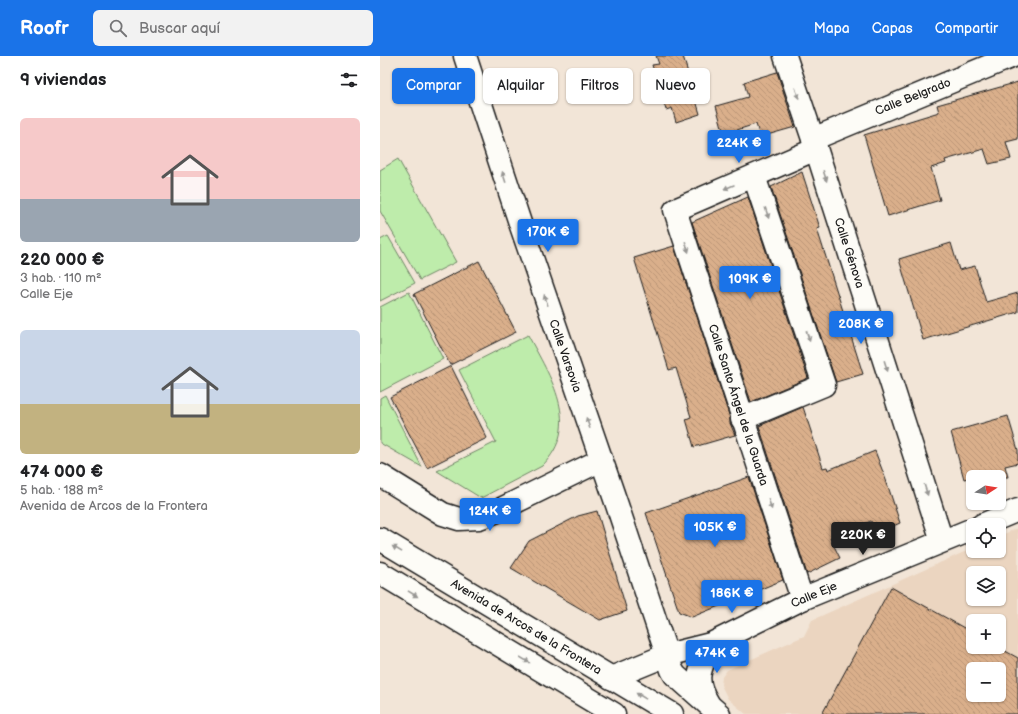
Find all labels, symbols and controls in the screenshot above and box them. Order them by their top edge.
search box [93,10,373,46]
text: Roofr [20,17,69,40]
icon: search [107,17,129,39]
text: Buscar aquí [139,19,220,38]
text: Mapa [814,20,850,37]
text: Capas [872,20,913,37]
text: Compartir [935,20,998,37]
chip: Comprar [392,68,475,104]
chip: Alquilar [483,68,558,104]
chip: Filtros [566,68,633,104]
chip: Nuevo [641,68,710,104]
icon: filters [338,69,360,91]
text: 9 viviendas [20,70,106,90]
street label: Calle Belgrado [873,75,953,119]
one-way arrow [795,87,801,99]
pin: 224K € [706,130,772,164]
text: 224K € [717,135,761,151]
icon: home [154,144,226,216]
one-way arrow [822,170,828,182]
one-way arrow [501,171,507,183]
one-way arrow [723,184,734,190]
one-way arrow [764,207,770,219]
street label: Calle Génova [831,216,867,290]
pin: 170K € [515,219,581,253]
text: 170K € [527,224,569,240]
one-way arrow [684,242,690,254]
text: 220 000 € [20,250,104,270]
pin: 109K € [717,266,783,300]
text: 3 hab. · 110 m² [20,270,102,286]
text: 109K € [728,271,772,287]
text: Calle Eje [20,286,73,302]
one-way arrow [543,294,549,306]
pin: 208K € [828,311,894,345]
text: 208K € [838,316,884,332]
street label: Calle Varsovia [545,318,585,395]
street label: Calle Santo Ángel de la Guarda [705,322,773,488]
one-way arrow [805,331,811,343]
icon: home [154,356,226,428]
one-way arrow [883,361,889,373]
one-way arrow [585,417,591,429]
text: 474 000 € [20,462,103,482]
north arrow [966,470,1006,510]
map controls [966,470,1006,702]
text: 5 hab. · 188 m² [20,482,103,498]
one-way arrow [923,484,929,496]
text: Avenida de Arcos de la Frontera [20,498,208,514]
pin: 124K € [457,498,523,532]
one-way arrow [768,499,774,511]
text: 124K € [469,503,511,519]
pin: 105K € [682,514,748,548]
button: locate [966,518,1006,558]
text: 105K € [693,519,737,535]
pin: 220K € [830,522,896,556]
text: 220K € [840,527,886,543]
one-way arrow [391,546,403,553]
button: layers [966,566,1006,606]
street label: Avenida de Arcos de la Frontera [448,576,604,678]
street label: Calle Eje [789,579,839,611]
pin: 186K € [699,580,765,614]
text: 186K € [710,585,754,601]
one-way arrow [407,590,419,597]
button: + [966,614,1006,654]
pin: 474K € [684,640,750,674]
text: 474K € [695,645,739,661]
one-way arrow [519,657,531,664]
button: − [966,662,1006,702]
one-way arrow [635,692,647,699]

